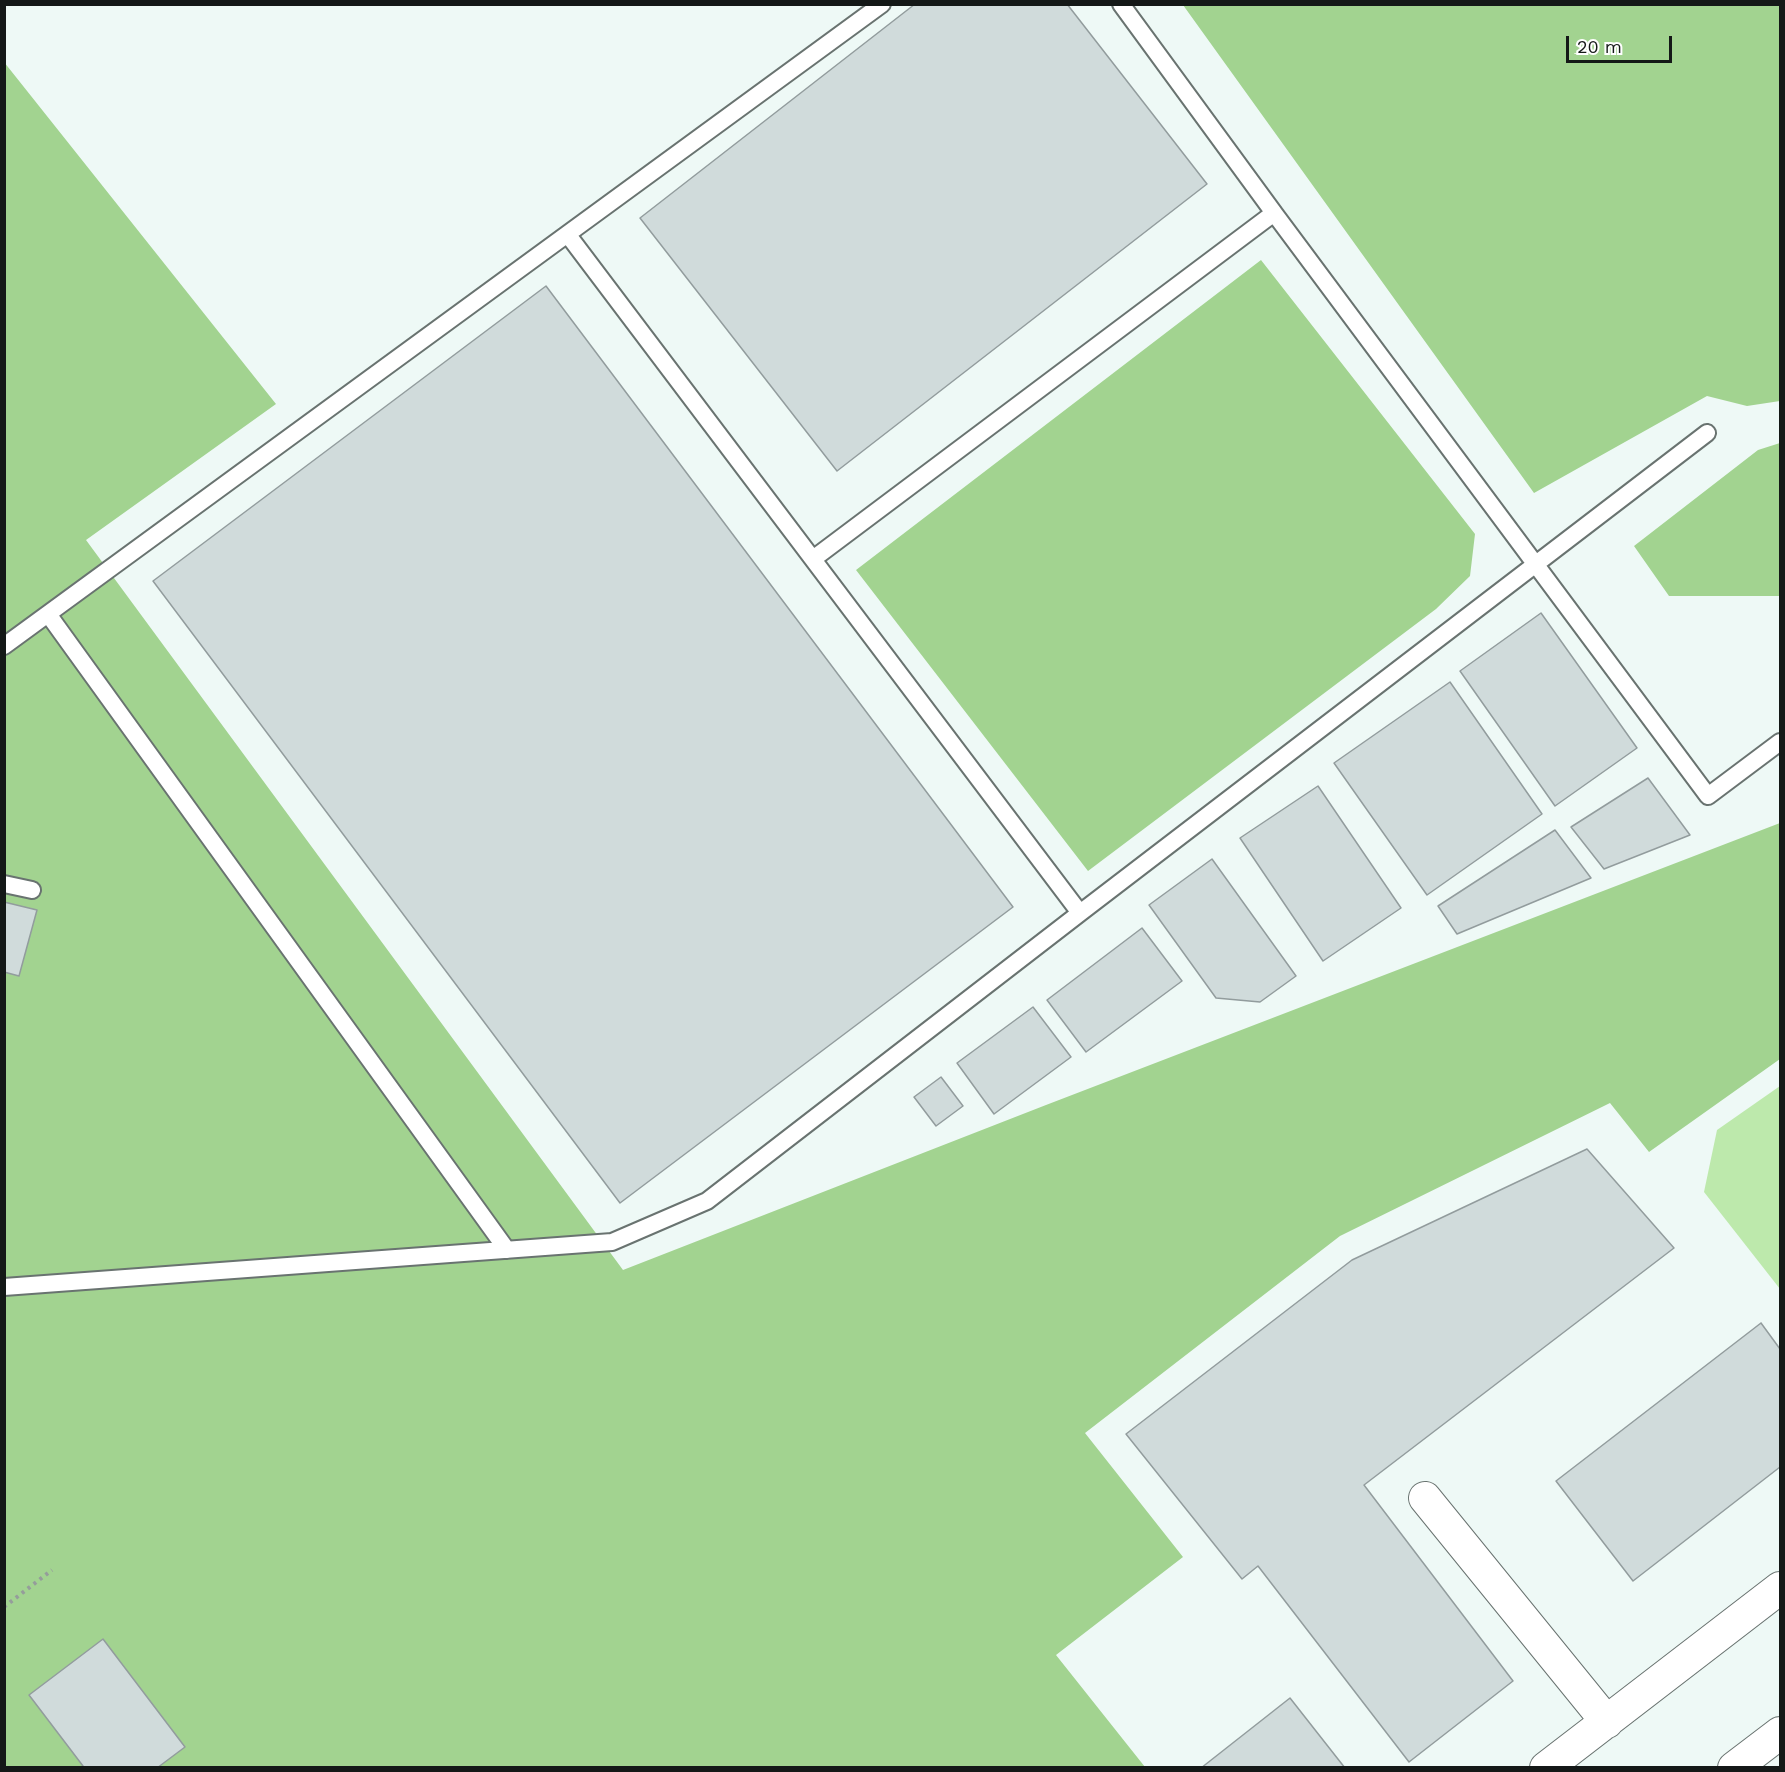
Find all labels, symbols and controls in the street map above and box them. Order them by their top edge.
scale bar [1569,24,1676,62]
text: 20 m [1577,36,1622,57]

